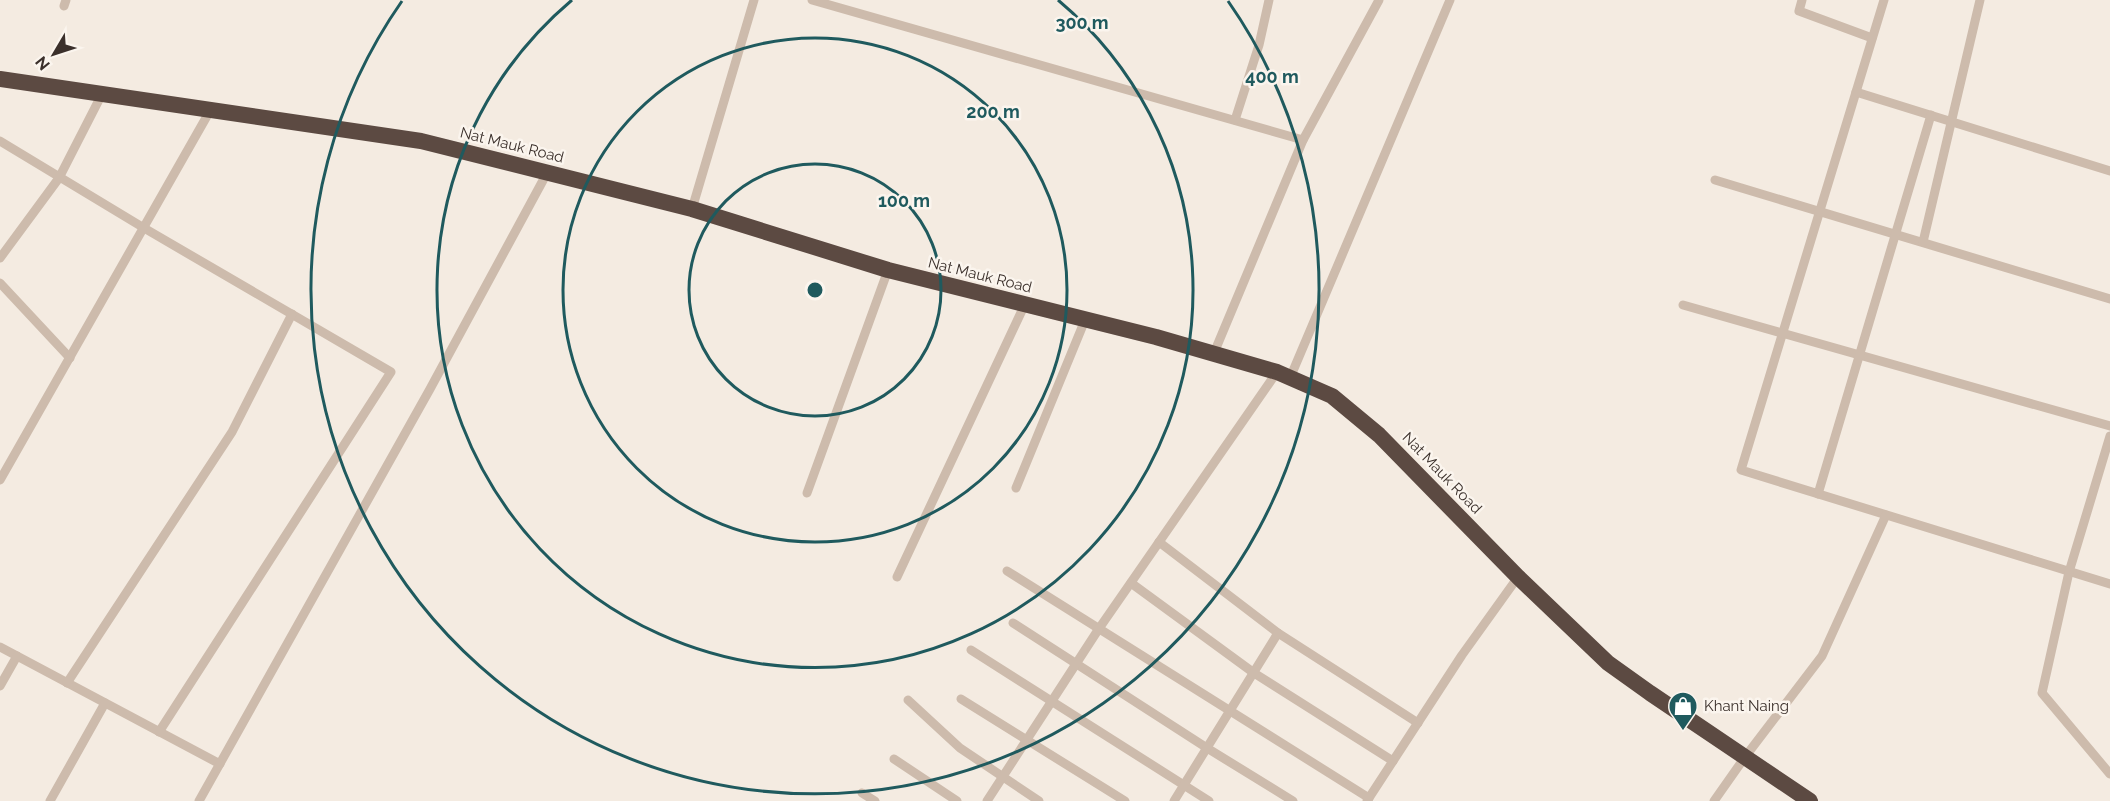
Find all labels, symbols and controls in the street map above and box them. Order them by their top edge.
text: 300 m [1055,12,1109,33]
north arrow [24,24,84,84]
text: N [32,52,54,74]
text: 400 m [1245,66,1299,87]
text: 200 m [966,101,1020,122]
street label: Nat Mauk Road [458,123,566,167]
text: 100 m [878,190,930,211]
street label: Nat Mauk Road [926,253,1034,297]
centre of rings [805,280,825,300]
street label: Nat Mauk Road [1399,428,1485,518]
shop icon: Khant Naing [1667,690,1699,732]
place label: Khant Naing [1704,697,1789,715]

